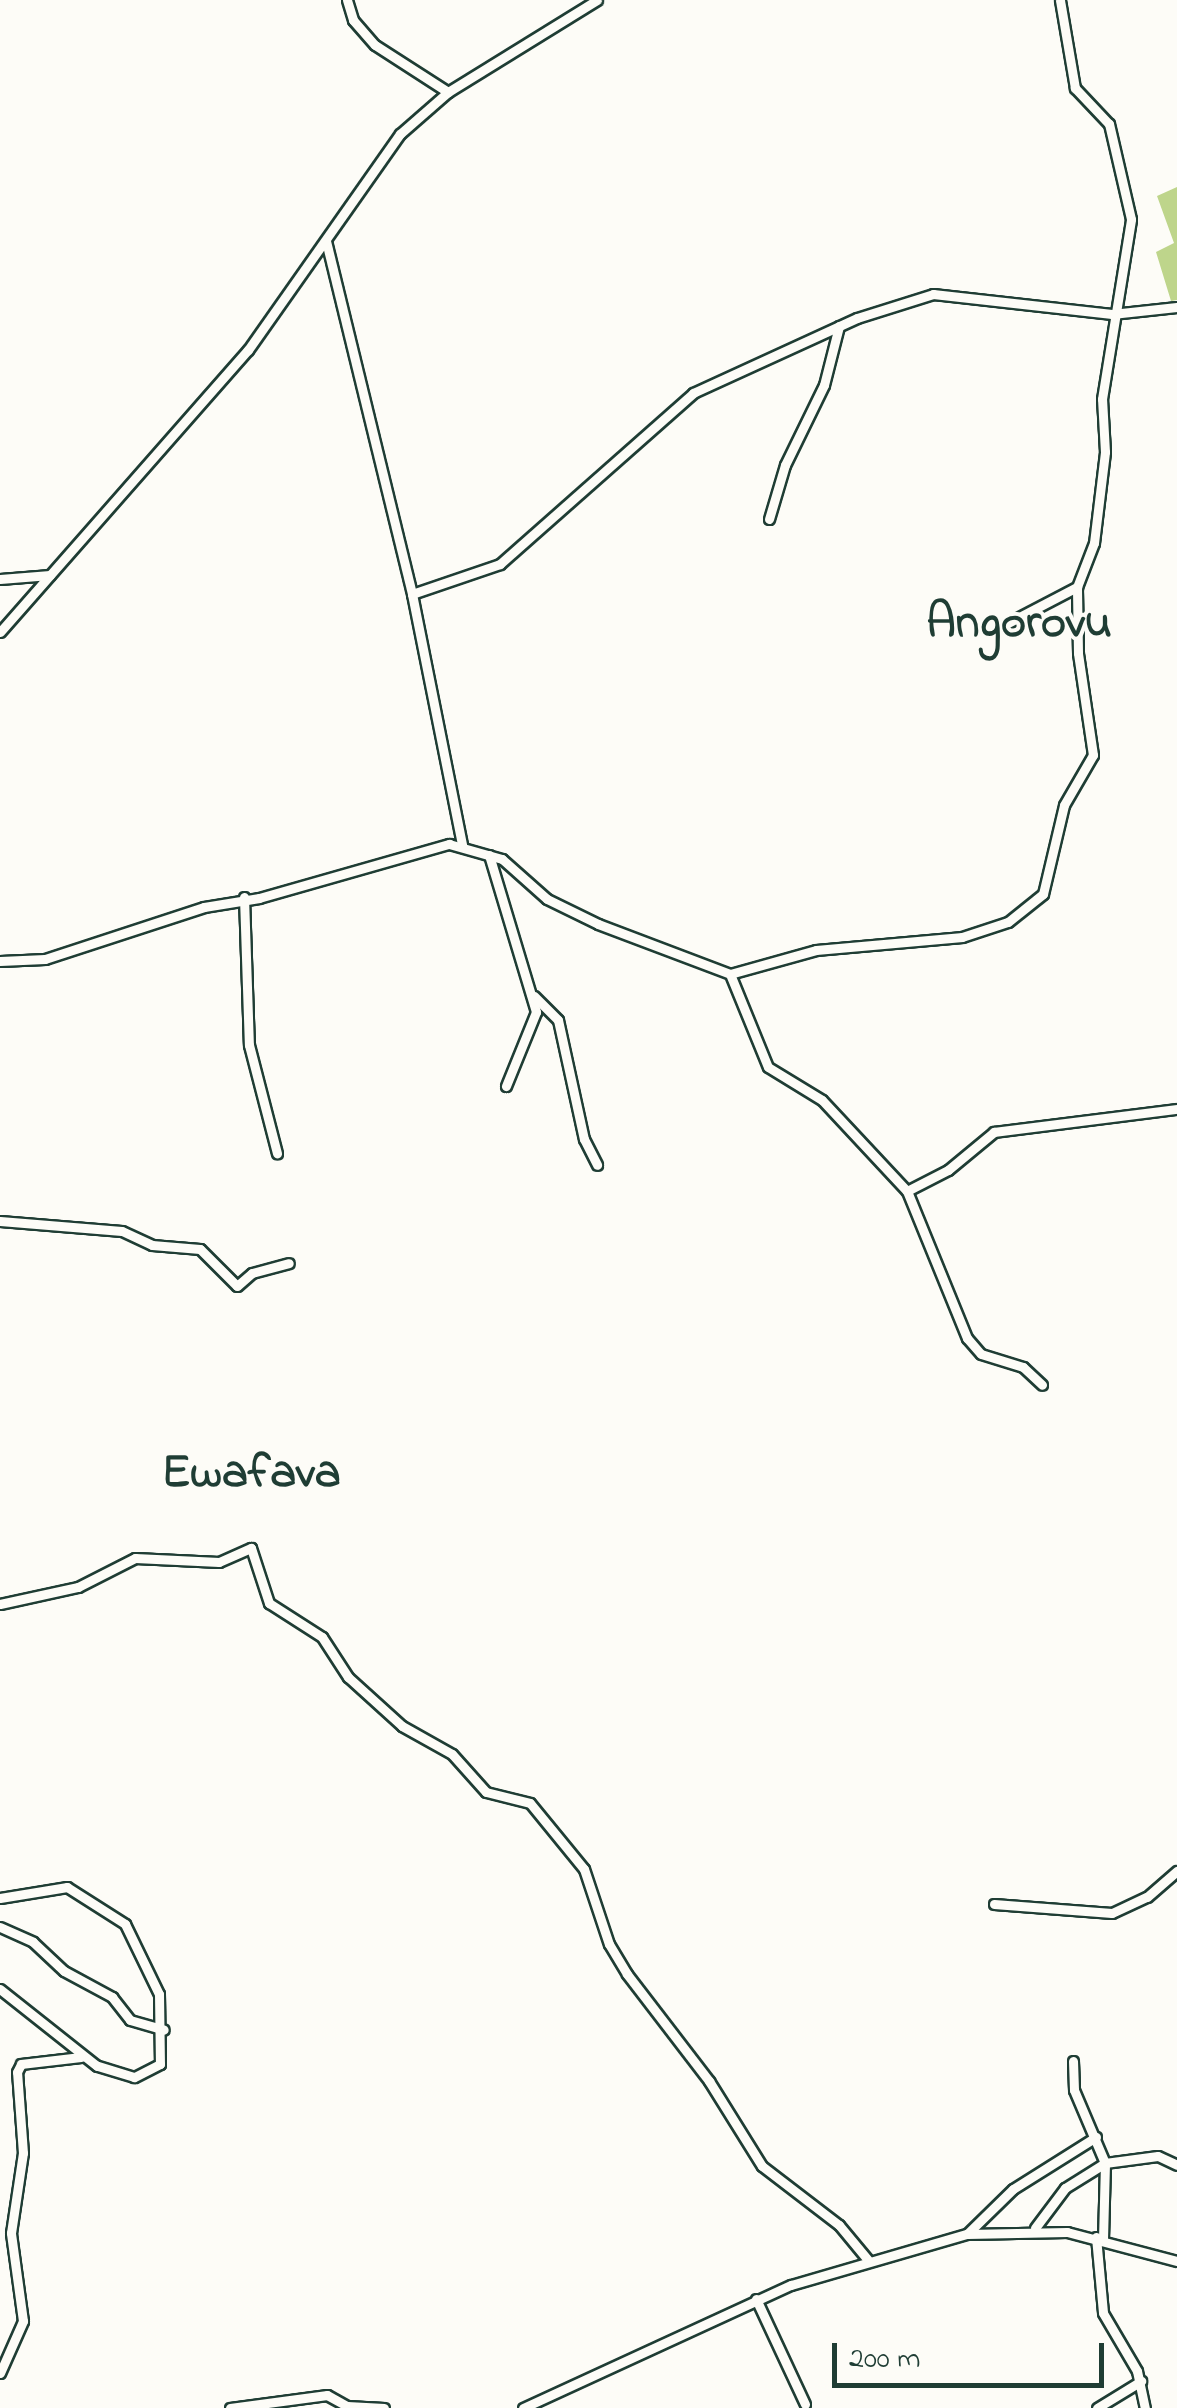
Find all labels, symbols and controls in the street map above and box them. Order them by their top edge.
district label: Angorovu [926,596,1112,654]
district label: Ewafava [161,1446,341,1504]
scale bar [837,2323,1110,2385]
text: 200 m [849,2338,921,2382]

